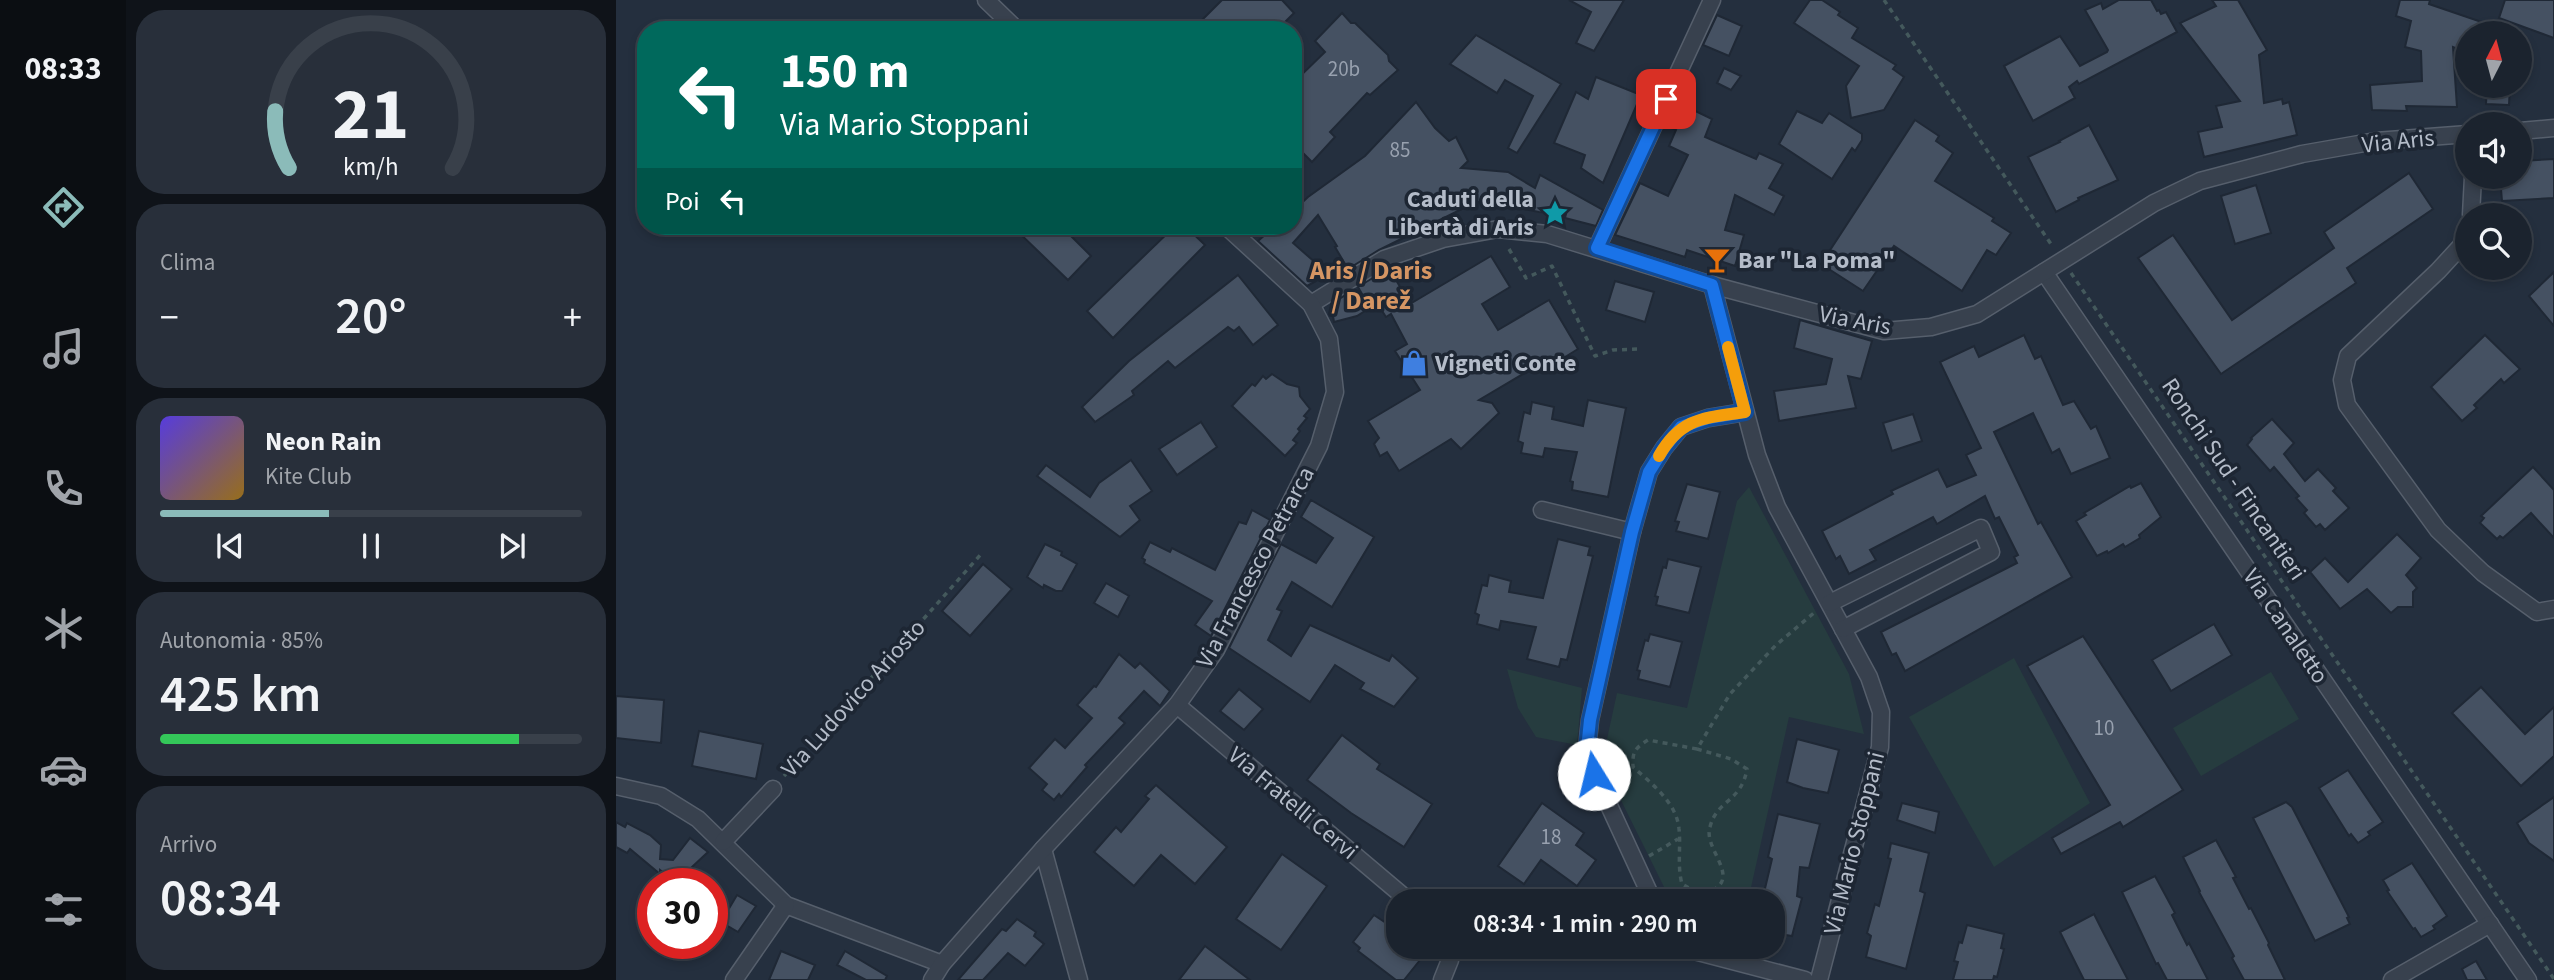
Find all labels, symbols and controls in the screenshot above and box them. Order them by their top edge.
north arrow [2455,21,2532,98]
map controls [2455,21,2532,280]
text: 150 m [780,37,909,107]
text: 08:33 [24,46,102,92]
icon: left [665,49,756,140]
house number: 20b [1328,54,1360,84]
text: 21 [333,63,409,167]
pin [1636,69,1696,129]
icon: arrive [1647,80,1685,118]
text: Via Mario Stoppani [780,102,1030,148]
button: sound [2455,112,2532,189]
street label: Via Aris [2360,120,2436,163]
house number: 85 [1390,135,1410,165]
text: km/h [343,149,399,185]
icon: left [714,182,752,220]
place label: Caduti della Libertà di Aris [1387,182,1534,245]
icon: directions [39,183,88,232]
text: Poi [665,183,700,220]
place icon: Caduti della Libertà di Aris [1540,198,1570,228]
button: search [2455,203,2532,280]
place label: Bar "La Poma" [1738,243,1896,278]
bar icon: Bar "La Poma" [1702,245,1732,275]
text: Clima [160,246,215,279]
district label: Aris / Daris / Darež [1309,252,1432,319]
text: 20° [335,280,407,354]
text: − [160,291,179,345]
text: + [563,291,582,345]
street label: Via Aris [1816,296,1894,345]
icon: music [39,324,88,373]
place label: Vigneti Conte [1434,346,1577,381]
shop icon: Vigneti Conte [1399,348,1429,378]
street label: Ronchi Sud - Fincantieri [2153,371,2314,588]
text: Neon Rain [265,423,382,460]
text: Kite Club [265,460,352,493]
street label: Via Francesco Petrarca [1187,460,1323,674]
icon: phone [39,464,88,513]
icon: previous [211,527,249,565]
icon: pause [352,527,390,565]
icon: next [493,527,531,565]
street label: Via Canaletto [2234,562,2337,691]
icon: climate [39,604,88,653]
street label: Via Ludovico Ariosto [773,612,934,785]
text: Autonomia · 85% [160,624,323,657]
text: 425 km [160,658,321,732]
house number: 10 [2094,713,2114,743]
position arrow [1557,737,1631,811]
street label: Via Fratelli Cervi [1220,738,1365,868]
icon: car [39,745,88,794]
street label: Via Mario Stoppani [1815,748,1894,938]
house number: 18 [1541,822,1561,852]
text: Arrivo [160,828,217,861]
text: 08:34 [160,862,281,936]
speed limit sign: 30 [637,868,728,959]
icon: filters [39,885,88,934]
text: 08:34 · 1 min · 290 m [1473,905,1698,942]

